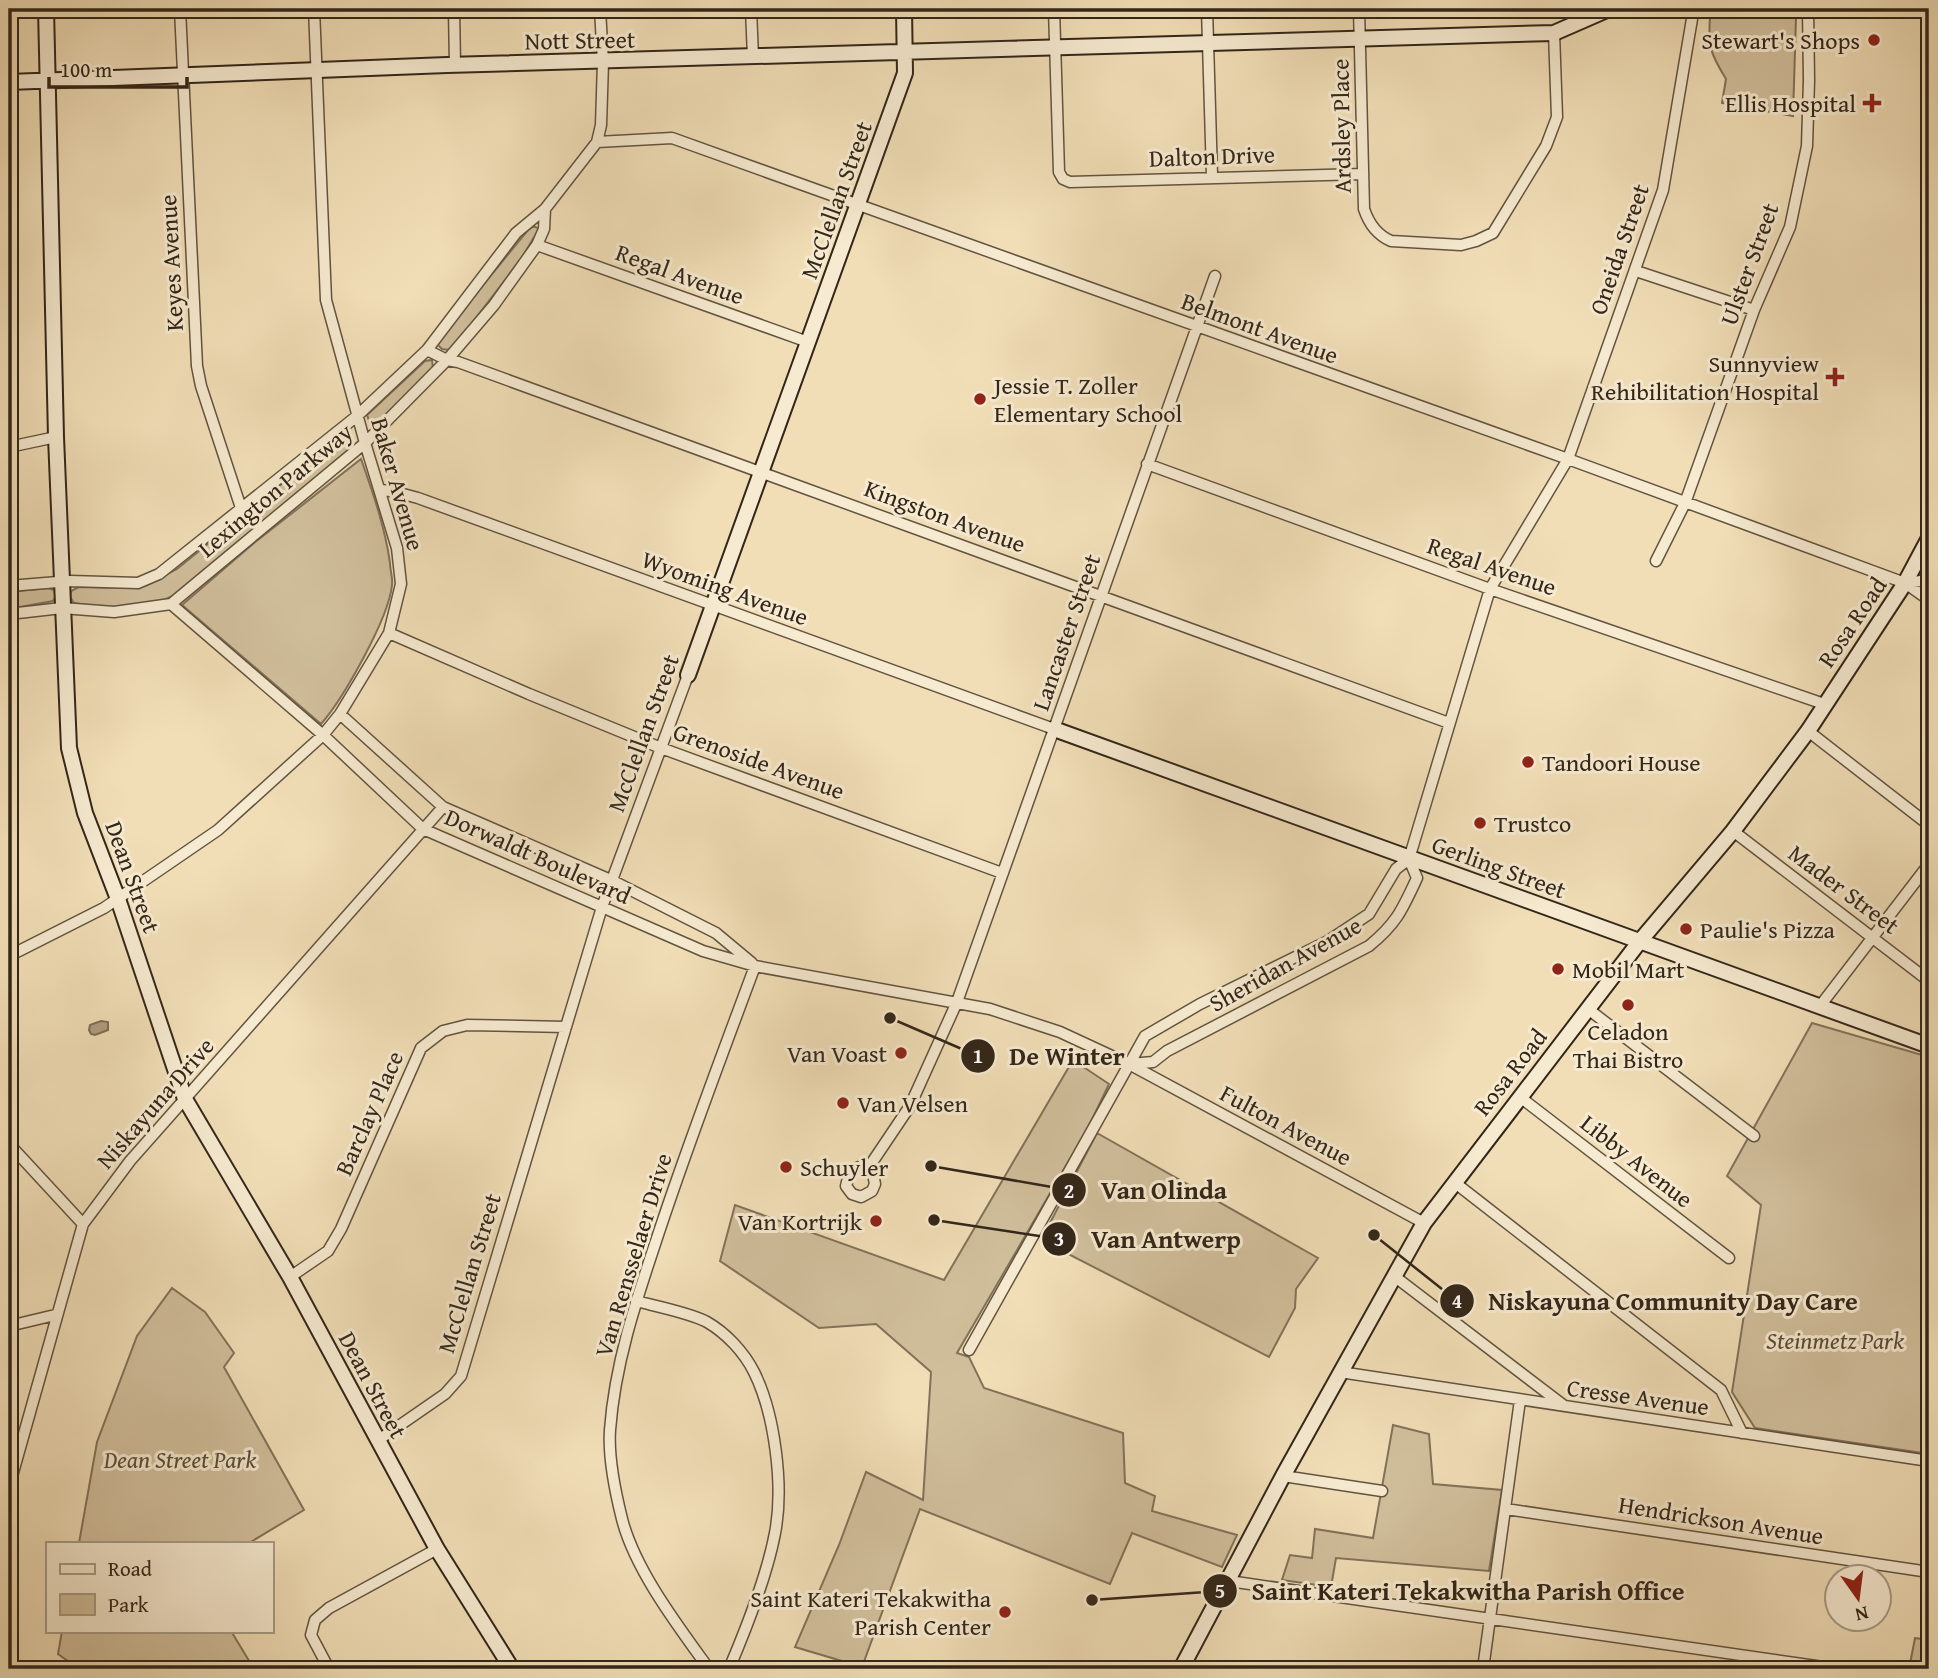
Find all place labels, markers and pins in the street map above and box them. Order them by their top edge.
place label: Stewart's Shops [1701,23,1860,58]
marker: Stewart's Shops [1866,32,1882,48]
place label: Ellis Hospital [1725,86,1856,121]
marker: Ellis Hospital [1862,93,1882,113]
place label: Sunnyview Rehibilitation Hospital [1591,346,1819,409]
marker: Sunnyview Rehibilitation Hospital [1825,367,1845,387]
place label: Jessie T. Zoller Elementary School [991,368,1182,431]
marker: Jessie T. Zoller Elementary School [972,391,988,407]
place label: Tandoori House [1542,745,1701,780]
marker: Tandoori House [1520,754,1536,770]
place label: Trustco [1494,806,1571,841]
marker: Trustco [1472,815,1488,831]
place label: Paulie's Pizza [1700,912,1836,947]
marker: Paulie's Pizza [1678,921,1694,937]
place label: Mobil Mart [1572,952,1685,987]
marker: Mobil Mart [1550,961,1566,977]
marker: Celadon Thai Bistro [1620,997,1636,1013]
place label: Celadon Thai Bistro [1573,1014,1683,1077]
callout: De Winter [960,1033,1139,1080]
place label: Van Voast [787,1036,888,1071]
marker: Van Voast [893,1045,909,1061]
place label: Van Velsen [857,1086,968,1121]
marker: Van Velsen [835,1095,851,1111]
place label: Schuyler [800,1150,888,1185]
marker: Schuyler [778,1159,794,1175]
callout: Van Olinda [1052,1167,1241,1214]
place label: Van Kortrijk [738,1204,863,1239]
marker: Van Kortrijk [868,1213,884,1229]
callout: Van Antwerp [1042,1215,1254,1262]
callout: Niskayuna Community Day Care [1440,1277,1872,1324]
callout: Saint Kateri Tekakwitha Parish Office [1203,1567,1699,1614]
place label: Saint Kateri Tekakwitha Parish Center [750,1581,992,1644]
marker: Saint Kateri Tekakwitha Parish Center [997,1604,1013,1620]

